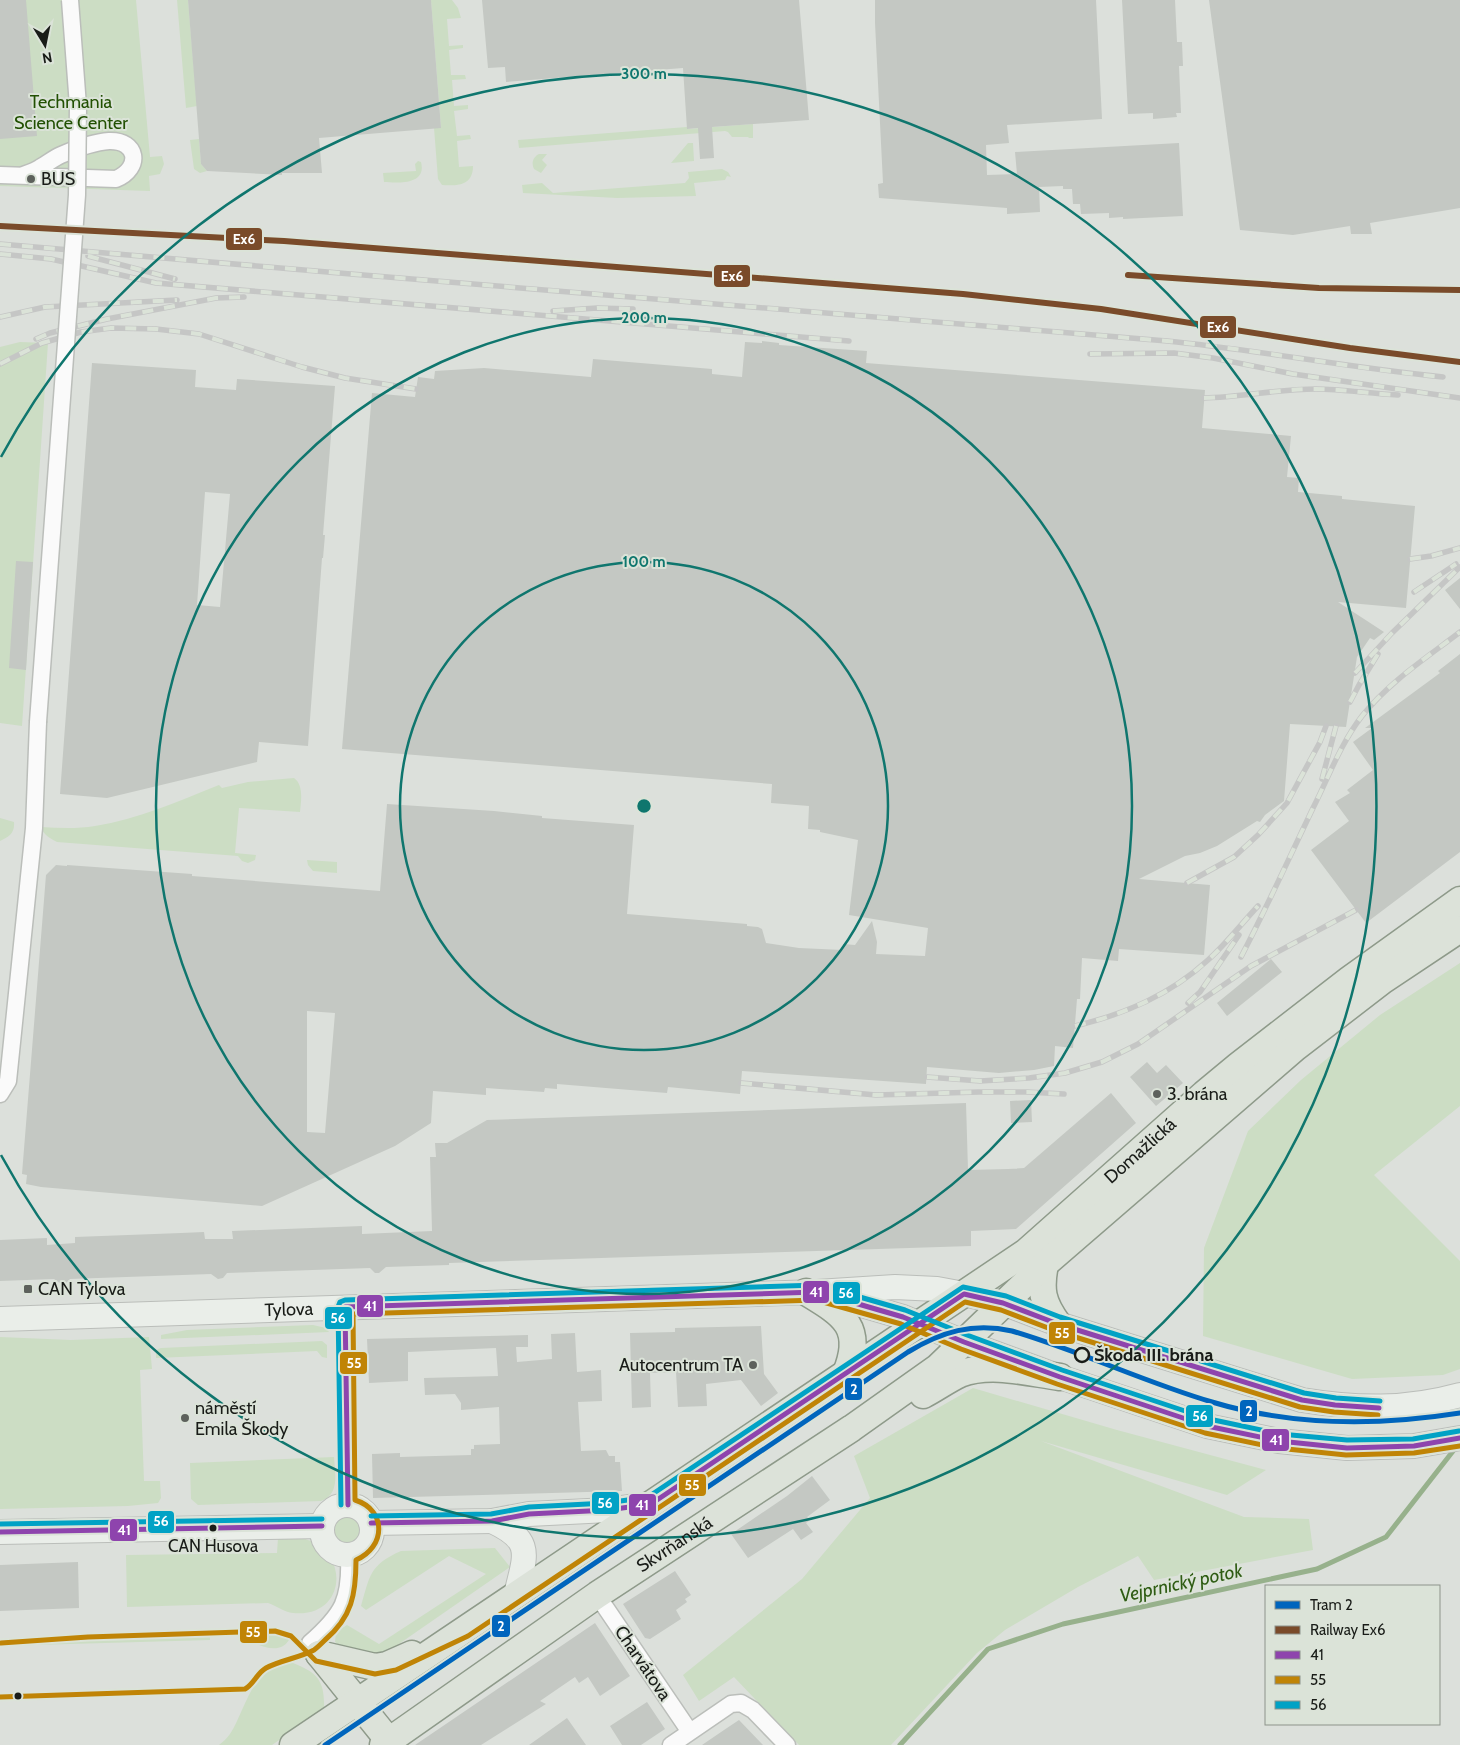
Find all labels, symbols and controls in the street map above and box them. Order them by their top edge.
north arrow [20,20,70,70]
text: N [41,48,54,68]
text: 300 m [621,65,667,83]
park label: Techmania Science Center [14,91,128,134]
place label: BUS [41,168,75,190]
marker: BUS [25,173,37,185]
line badge: Ex6 [225,227,263,251]
text: Ex6 [233,230,255,248]
line badge: Ex6 [713,264,751,288]
text: Ex6 [721,267,743,285]
text: 200 m [621,309,667,327]
line badge: Ex6 [1199,315,1237,339]
text: Ex6 [1207,318,1229,336]
text: 100 m [622,553,666,571]
centre of rings [635,797,653,815]
place label: 3. brána [1167,1083,1228,1105]
marker: 3. brána [1151,1088,1163,1100]
street label: Domažlická [1100,1113,1181,1188]
place label: CAN Tylova [38,1278,126,1300]
line badge: 41 [802,1280,830,1304]
line badge: 56 [832,1281,861,1305]
marker: CAN Tylova [22,1283,34,1295]
text: 41 [809,1283,823,1301]
text: 56 [838,1284,854,1302]
line badge: 41 [356,1294,384,1318]
text: 41 [363,1297,377,1315]
street label: Tylova [264,1298,314,1321]
line badge: 56 [324,1306,353,1330]
text: 56 [330,1309,346,1327]
line badge: 55 [1048,1321,1076,1345]
text: 55 [1054,1324,1070,1342]
place label: Škoda III. brána [1094,1344,1214,1366]
marker: Škoda III. brána [1074,1347,1090,1363]
line badge: 55 [339,1351,368,1375]
text: 55 [346,1354,362,1372]
place label: Autocentrum TA [619,1354,743,1376]
marker: Autocentrum TA [747,1359,759,1371]
line badge: 2 [844,1377,863,1401]
text: 2 [850,1380,858,1398]
place label: náměstí Emila Škody [195,1397,288,1440]
line badge: 2 [1239,1399,1258,1423]
text: 2 [1245,1402,1253,1420]
line badge: 56 [1185,1404,1214,1428]
text: 56 [1192,1407,1208,1425]
marker: náměstí Emila Škody [179,1412,191,1424]
line badge: 41 [1261,1428,1290,1452]
text: 41 [1269,1431,1283,1449]
line badge: 55 [678,1473,707,1497]
text: 55 [684,1476,700,1494]
line badge: 56 [591,1491,620,1515]
line badge: 41 [628,1493,657,1517]
text: 56 [597,1494,613,1512]
text: 41 [635,1496,649,1514]
line badge: 56 [147,1510,175,1534]
street label: Skvrňanská [633,1511,717,1577]
text: 56 [153,1512,169,1530]
line badge: 41 [109,1518,138,1542]
text: 41 [117,1521,131,1539]
marker: CAN Husova [208,1523,218,1533]
place label: CAN Husova [168,1536,259,1556]
water label: Vejprnický potok [1118,1559,1245,1607]
legend [1265,1585,1440,1725]
text: Tram 2 [1310,1596,1353,1614]
line badge: 2 [491,1614,511,1638]
text: 2 [497,1617,505,1635]
line badge: 55 [239,1620,268,1644]
street label: Charvátova [610,1621,676,1705]
text: Railway Ex6 [1310,1621,1385,1639]
text: 55 [245,1623,261,1641]
text: 41 [1310,1646,1324,1664]
text: 55 [1310,1671,1326,1689]
unlabelled marker [13,1691,23,1701]
text: 56 [1310,1696,1327,1714]

